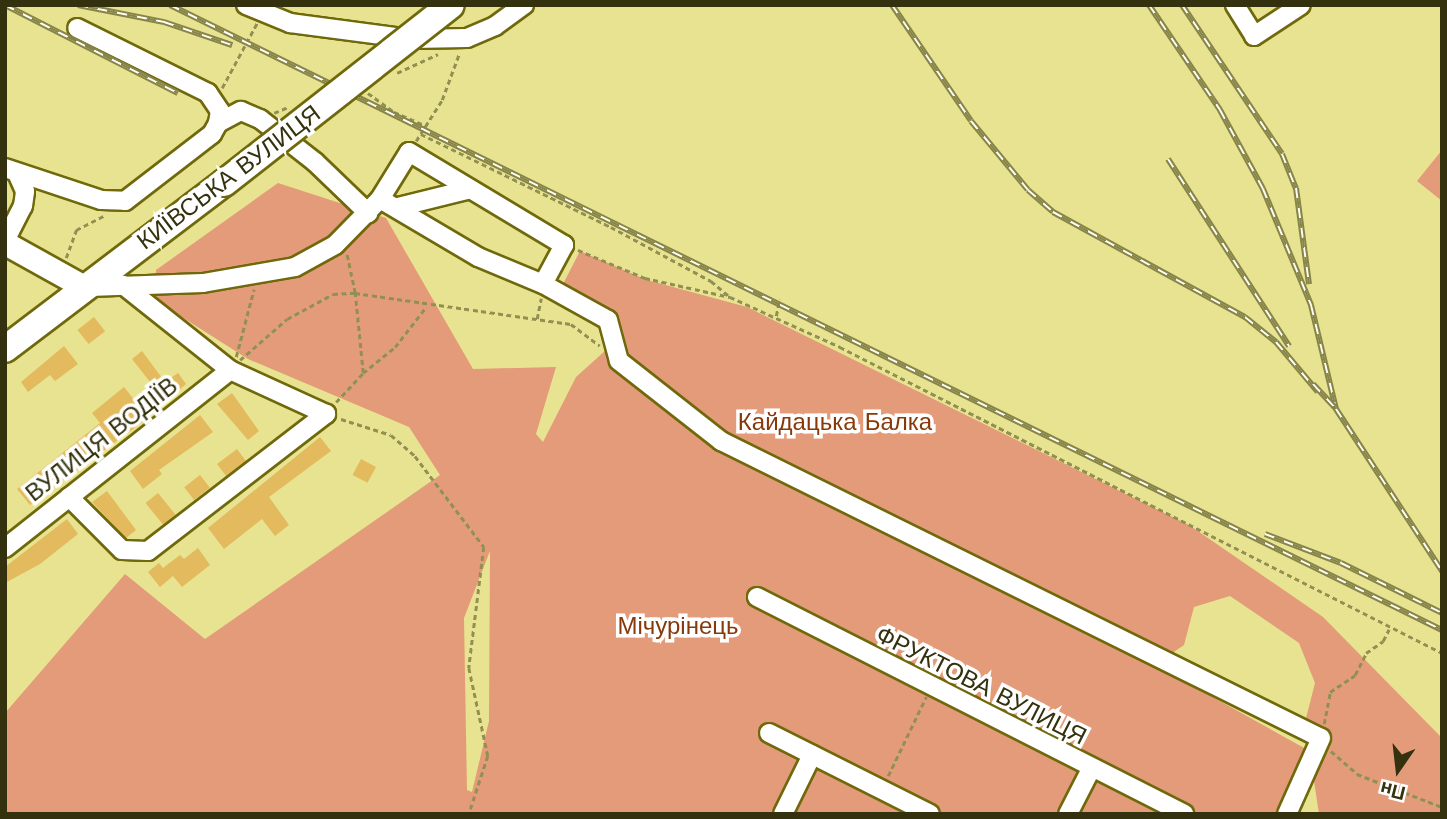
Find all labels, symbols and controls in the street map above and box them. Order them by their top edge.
street label: КИЇВСЬКА ВУЛИЦЯ [132,100,326,256]
street label: ВУЛИЦЯ ВОДІЇВ [20,372,184,508]
park label: Кайдацька Балка [738,409,932,437]
park label: Мічурінець [617,613,739,641]
street label: ФРУКТОВА ВУЛИЦЯ [871,620,1091,752]
north arrow [1363,735,1433,805]
text: Пн [1378,777,1408,805]

